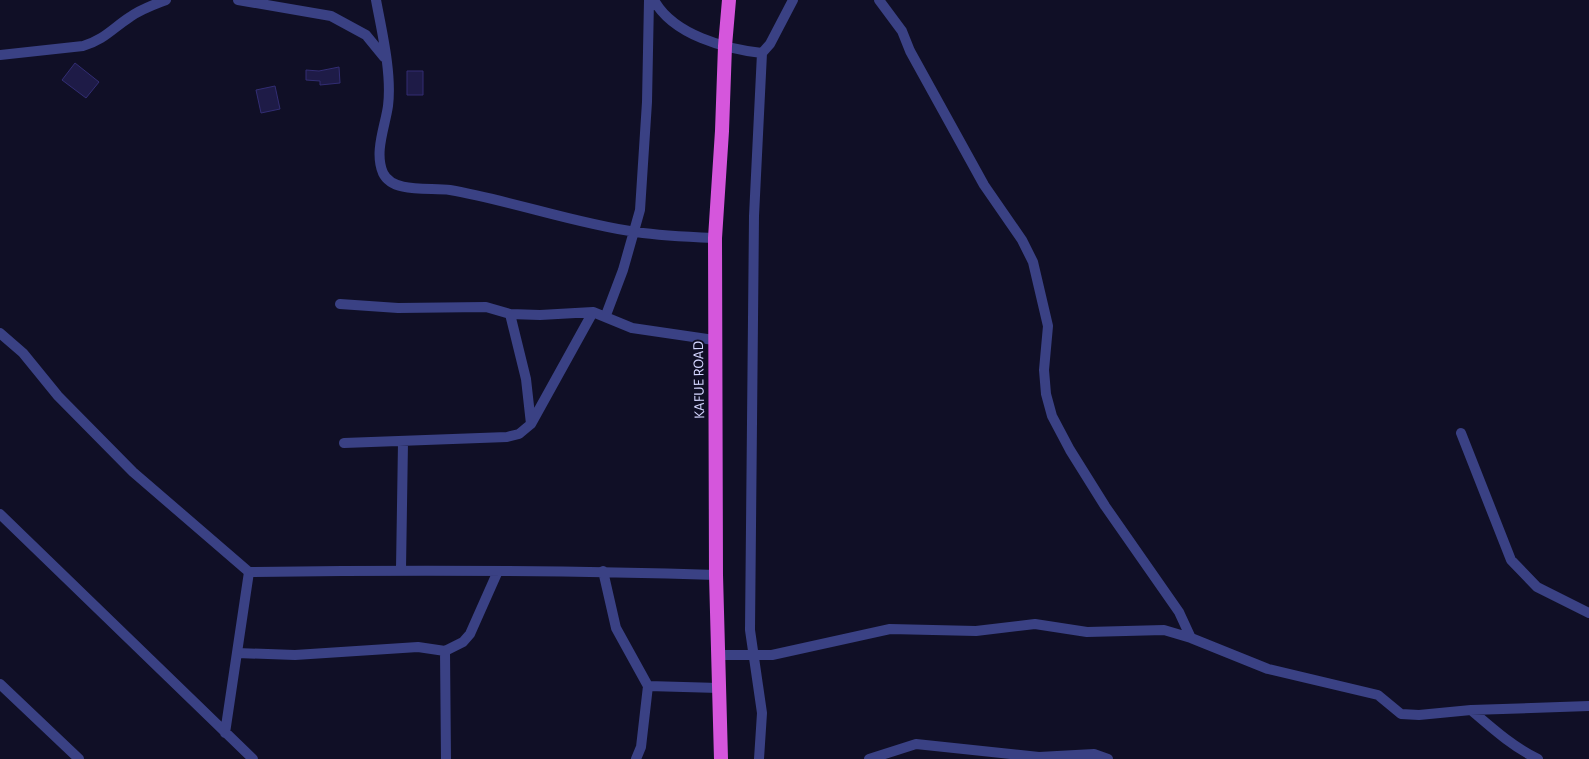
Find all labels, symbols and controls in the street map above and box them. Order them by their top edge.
street label: KAFUE ROAD [691,340,707,419]

